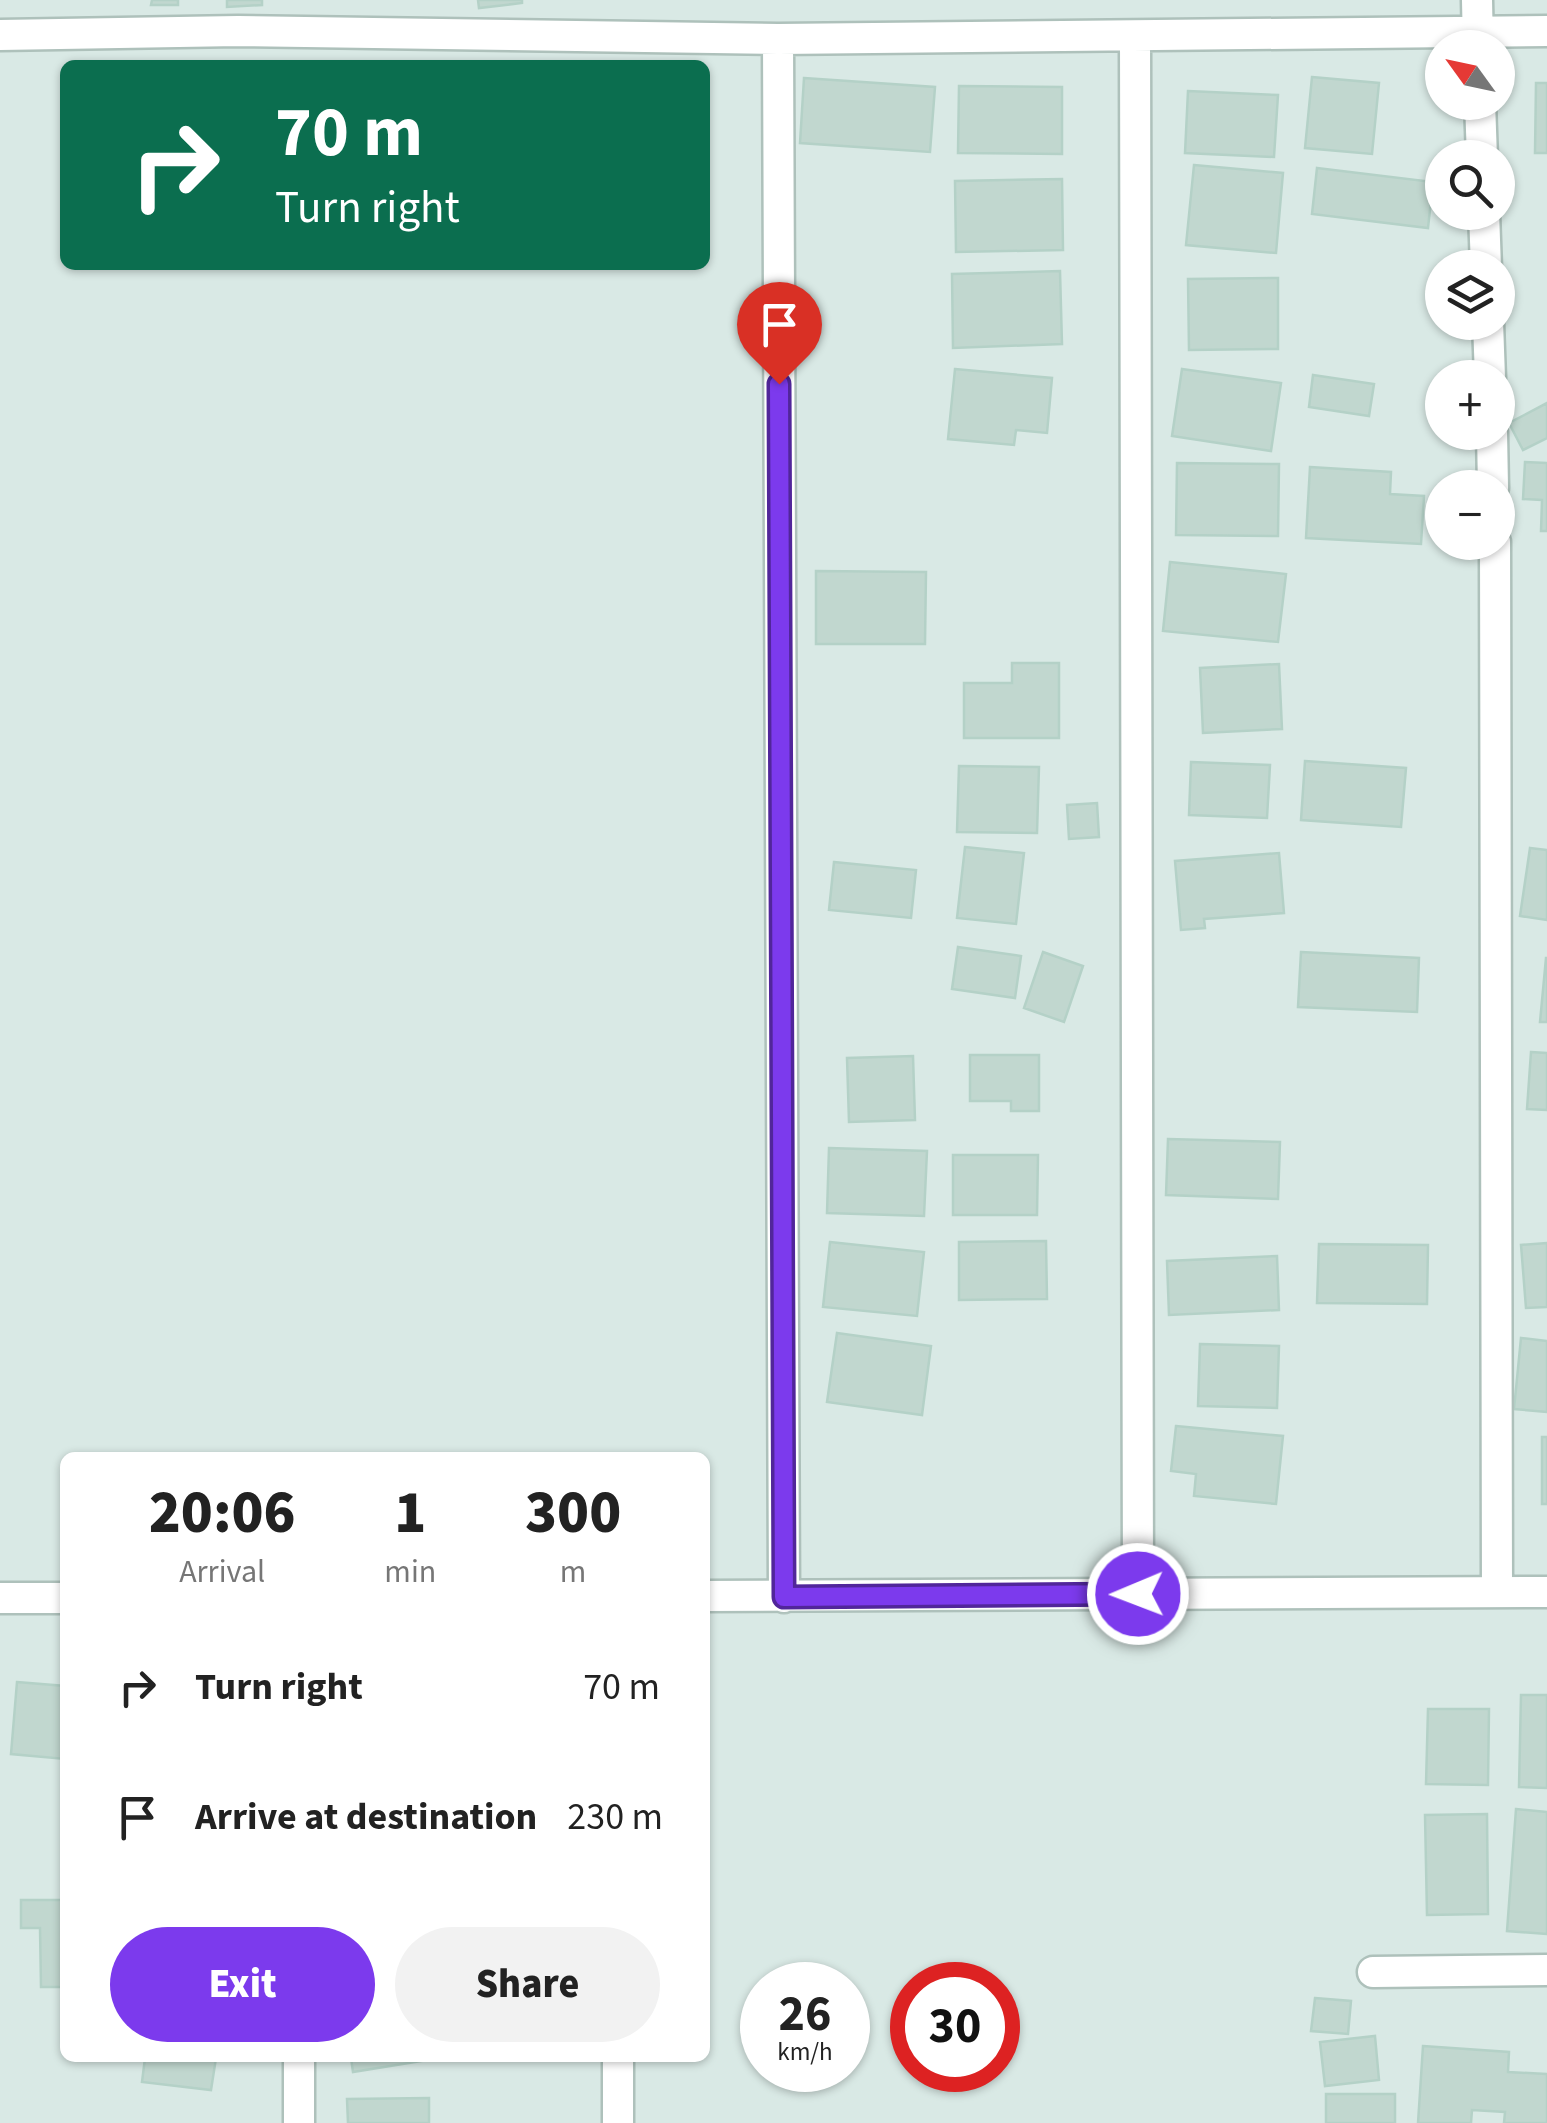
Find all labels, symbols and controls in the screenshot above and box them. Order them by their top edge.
north arrow [1425,30,1515,120]
map controls [1425,30,1515,560]
text: 70 m [275,83,423,183]
icon: right [110,100,240,230]
button: search [1425,140,1515,230]
text: Turn right [275,176,460,240]
button: layers [1425,250,1515,340]
pin [737,282,822,385]
icon: arrive [752,297,807,352]
button: + [1425,360,1515,450]
button: − [1425,470,1515,560]
text: 20:06 [149,1471,296,1556]
text: 1 [394,1471,426,1556]
text: 300 [525,1471,621,1556]
position arrow [1086,1542,1190,1646]
text: Arrival [179,1549,265,1595]
text: min [384,1549,436,1595]
text: m [560,1549,586,1595]
icon: right [110,1660,165,1715]
text: Turn right [195,1660,363,1714]
text: 70 m [583,1660,660,1714]
icon: arrive [110,1790,165,1845]
text: Arrive at destination [195,1790,537,1844]
text: 230 m [567,1790,663,1844]
button: Exit [110,1927,375,2042]
button: Share [395,1927,660,2042]
speed limit sign: 30 [890,1962,1020,2092]
text: 26 [779,1979,831,2050]
text: km/h [777,2034,833,2070]

